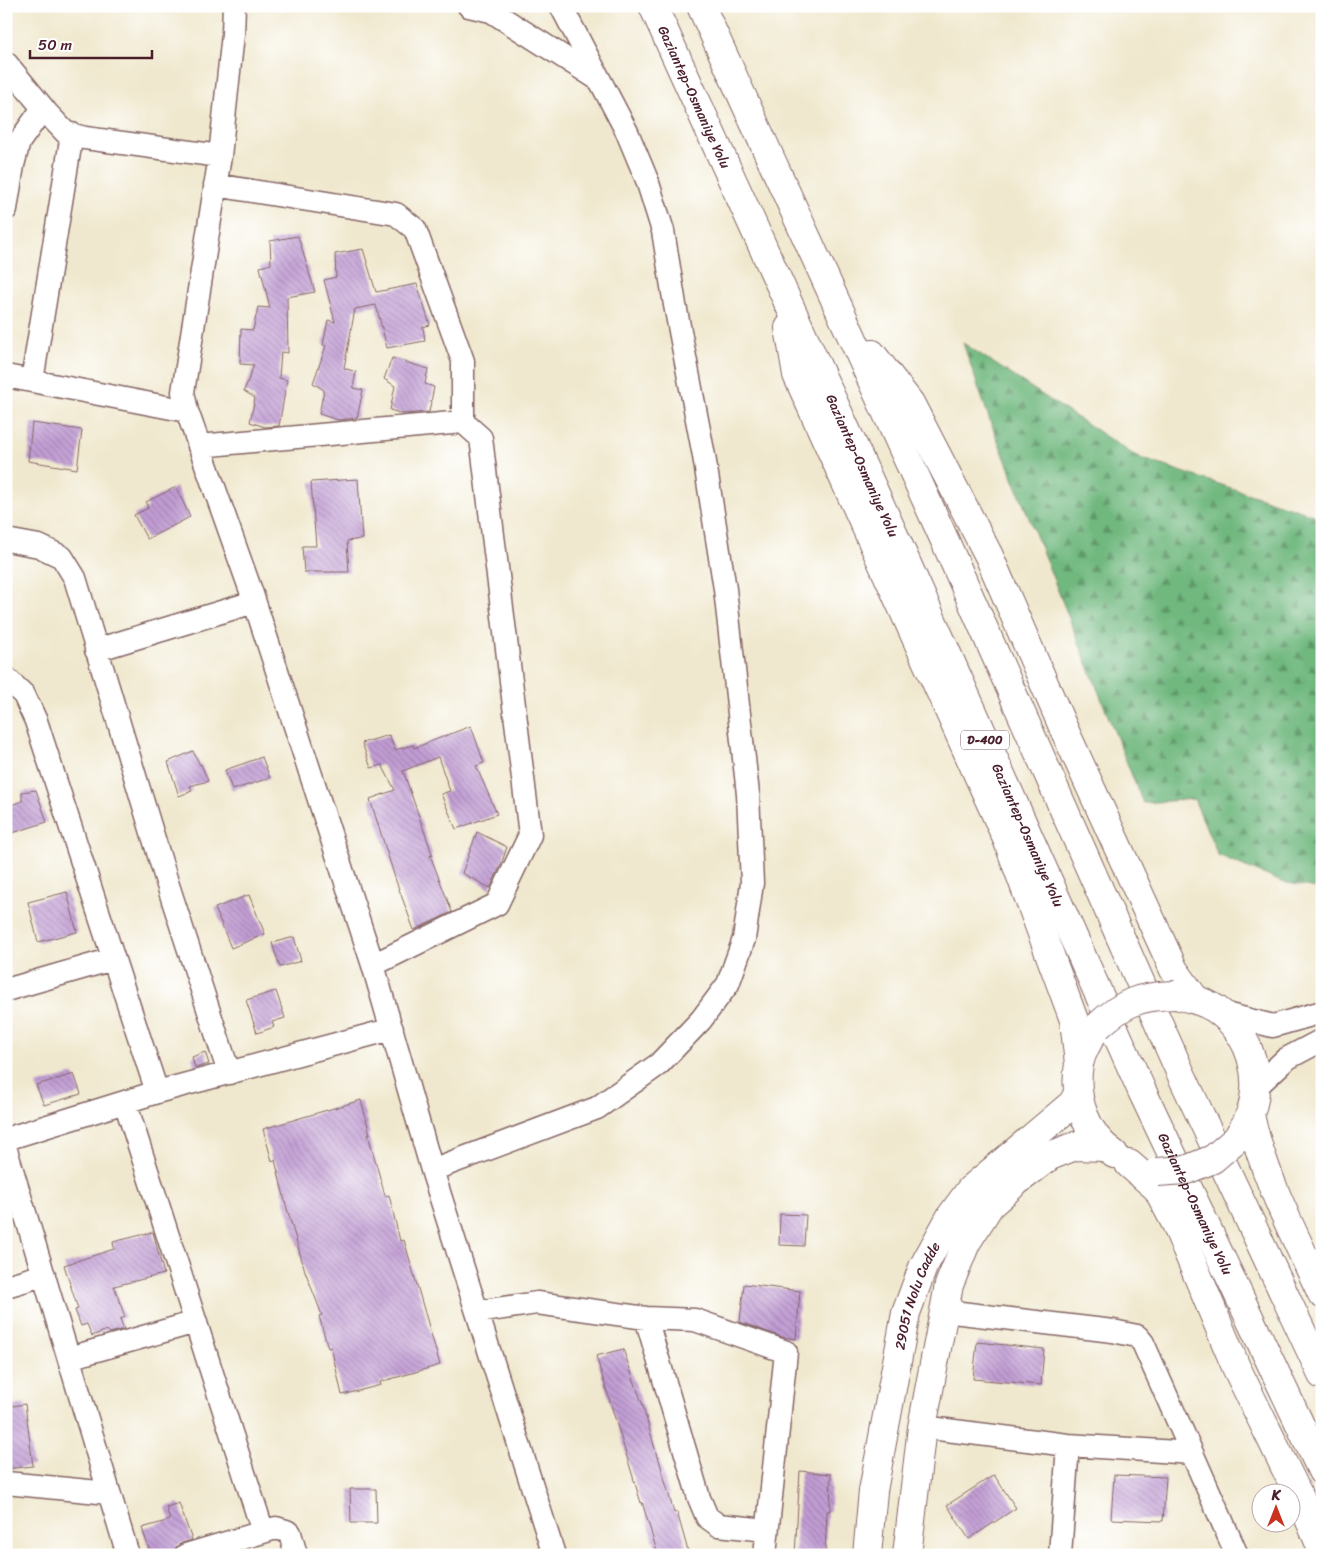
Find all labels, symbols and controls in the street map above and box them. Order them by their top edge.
street label: Gaziantep-Osmaniye Yolu [650,21,738,173]
scale bar [30,28,152,60]
text: 50 m [38,32,73,58]
street label: Gaziantep-Osmaniye Yolu [818,390,906,542]
road number: D-400 [961,730,1009,750]
street label: Gaziantep-Osmaniye Yolu [984,759,1071,912]
street label: Gaziantep-Osmaniye Yolu [1150,1129,1240,1280]
street label: 29051 Nolu Cadde [887,1237,948,1352]
text: K [1271,1483,1282,1508]
north arrow [1250,1484,1300,1534]

